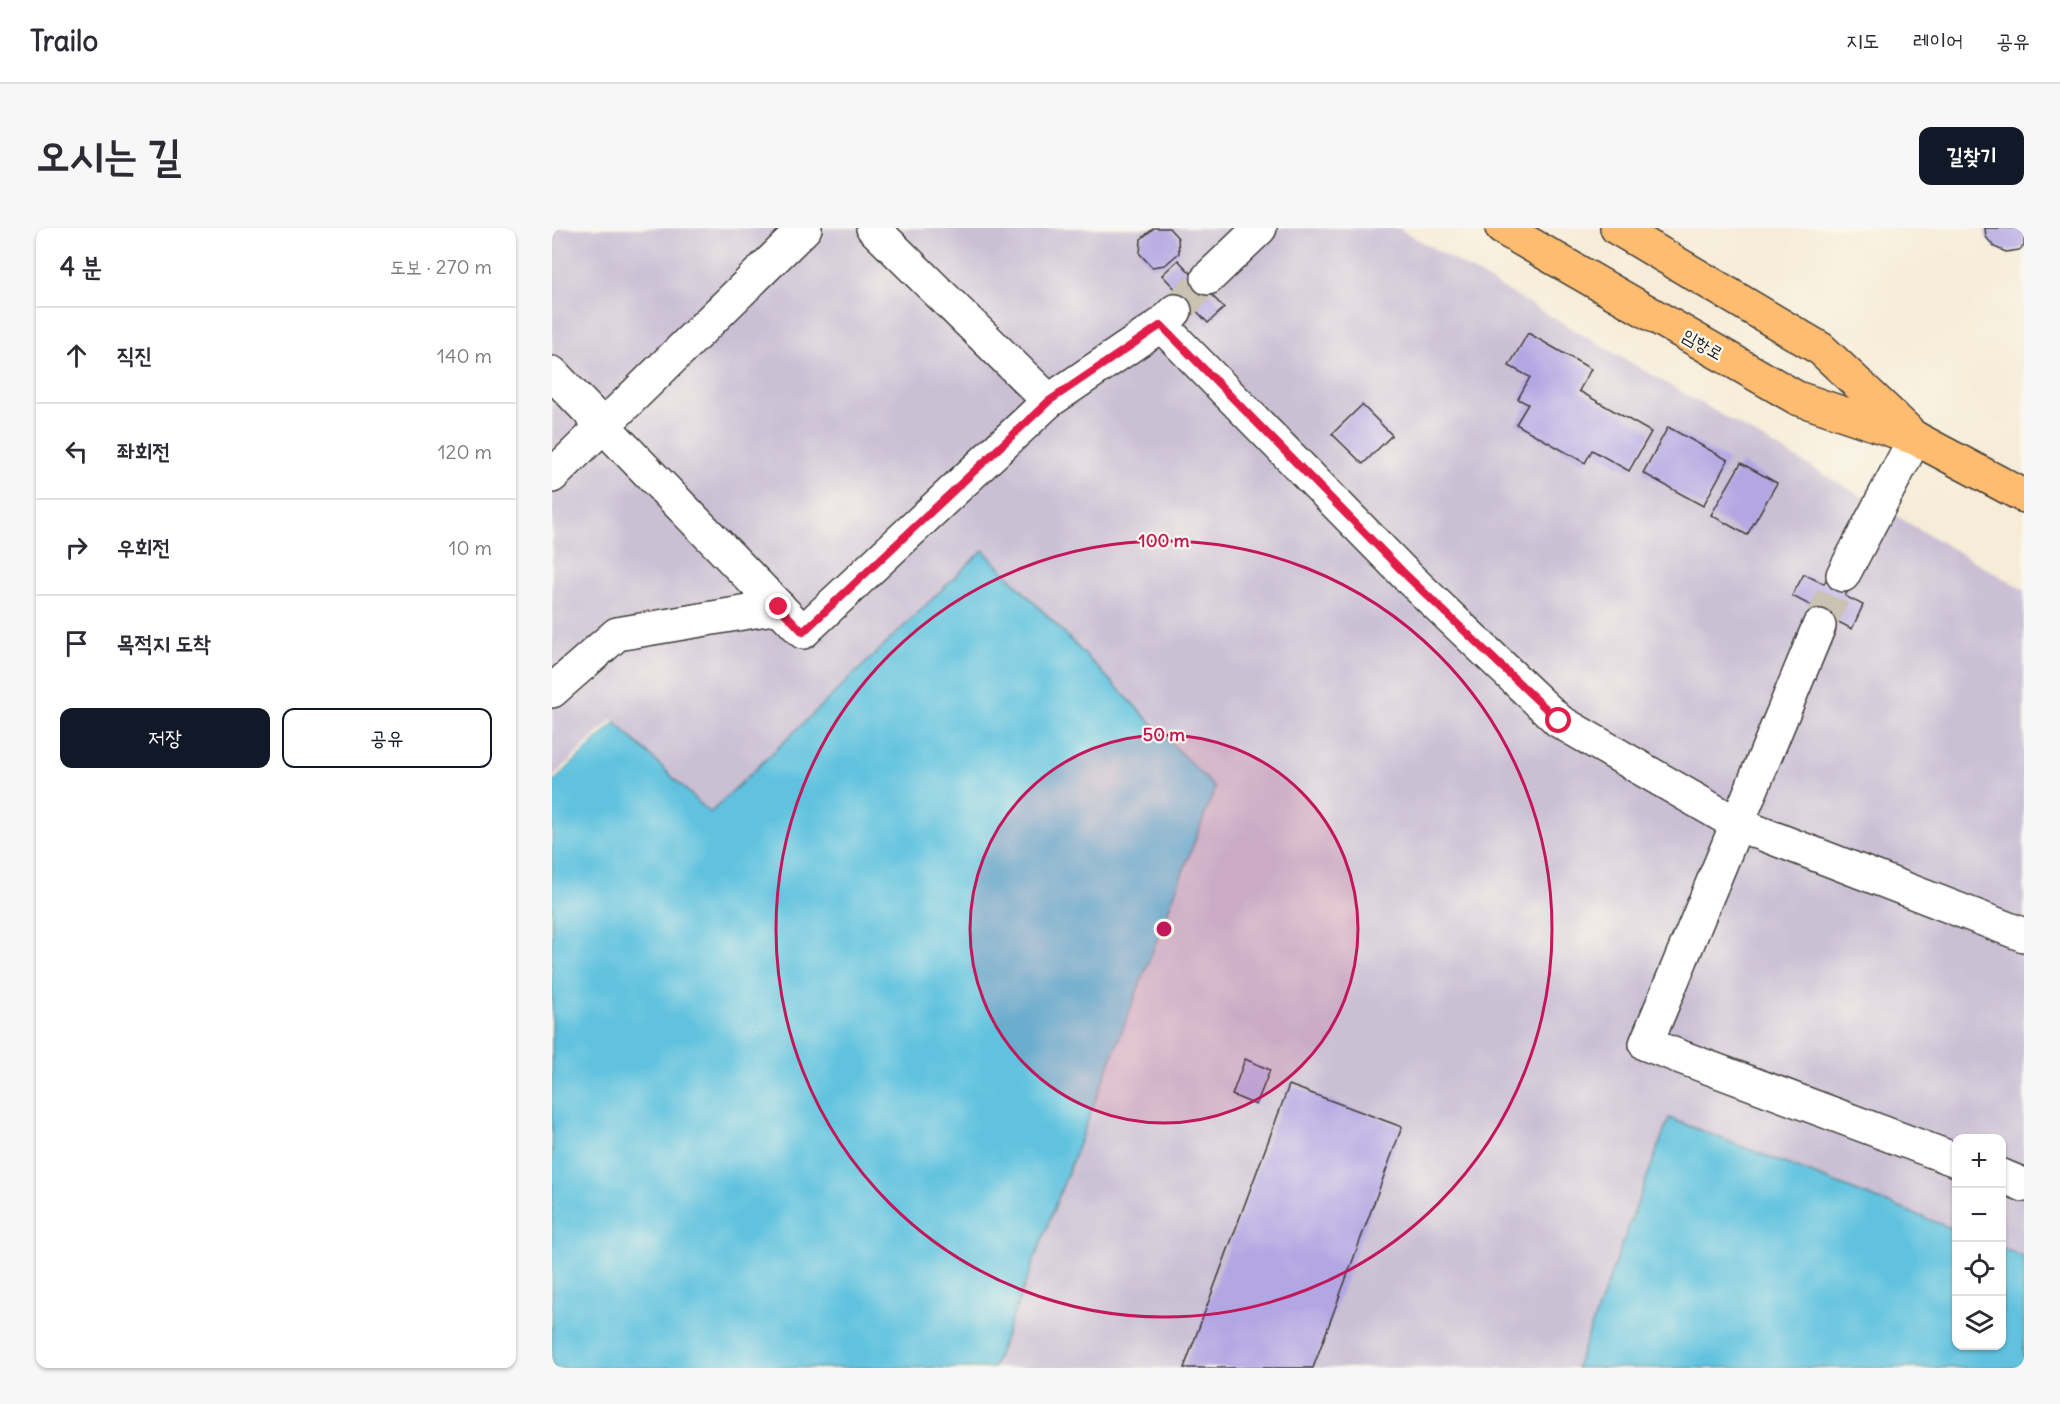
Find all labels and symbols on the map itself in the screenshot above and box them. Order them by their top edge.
street label: 임항로 [1678,323,1728,365]
text: 100 m [1139,529,1190,552]
route end [765,593,791,619]
route start [1545,707,1571,733]
text: 50 m [1143,723,1185,746]
centre of rings [1154,919,1174,939]

